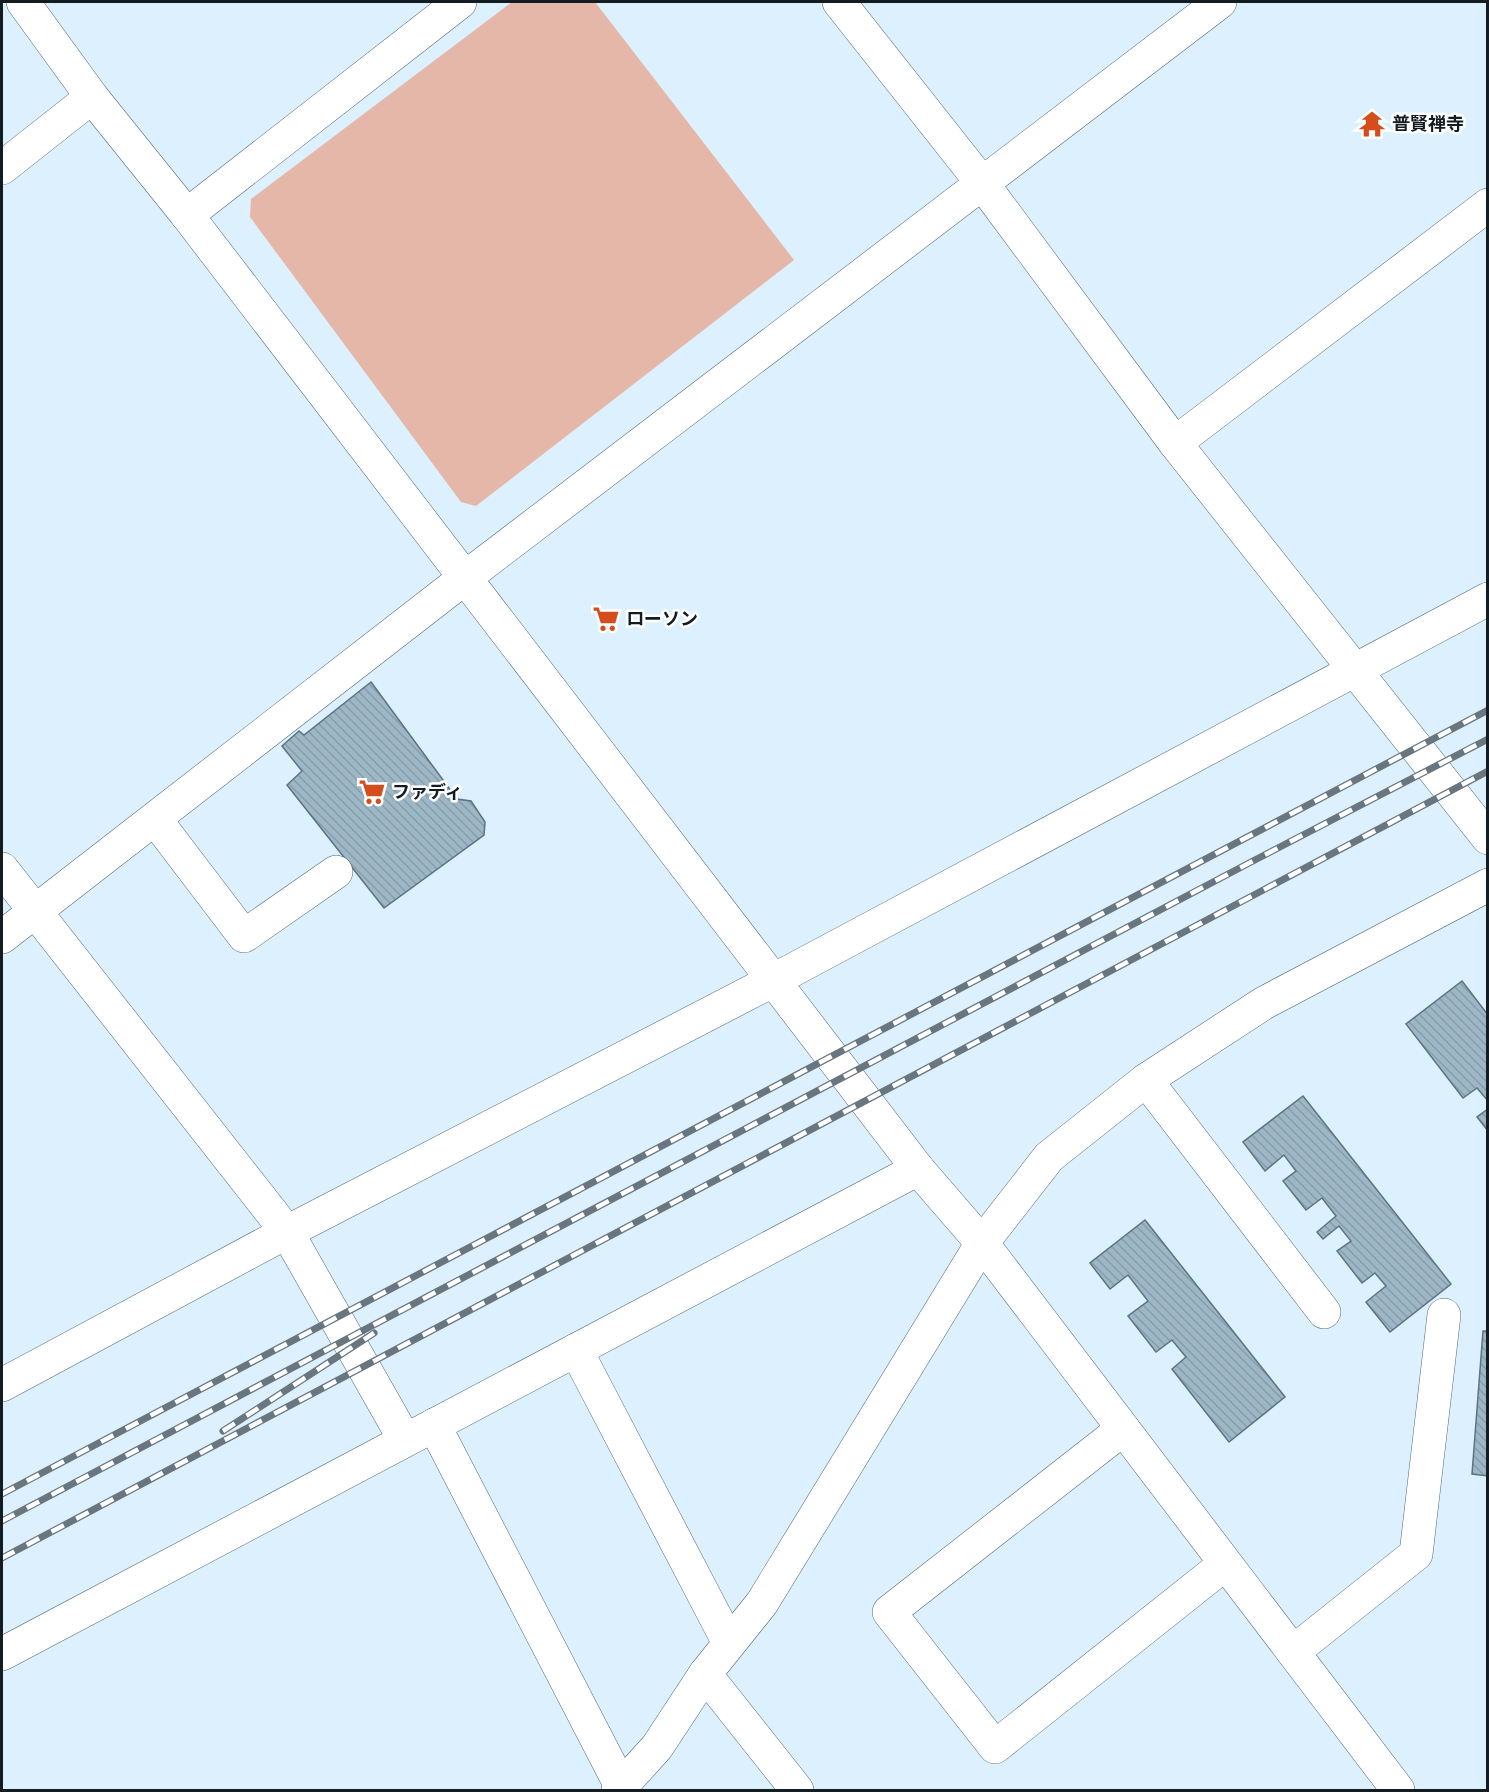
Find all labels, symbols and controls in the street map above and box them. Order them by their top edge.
temple icon: 普賢禅寺 [1357,109,1387,139]
place label: 普賢禅寺 [1392,113,1464,134]
supermarket icon: ローソン [591,604,621,634]
place label: ローソン [626,608,698,629]
supermarket icon: ファディ [357,777,387,807]
place label: ファディ [392,781,463,802]

